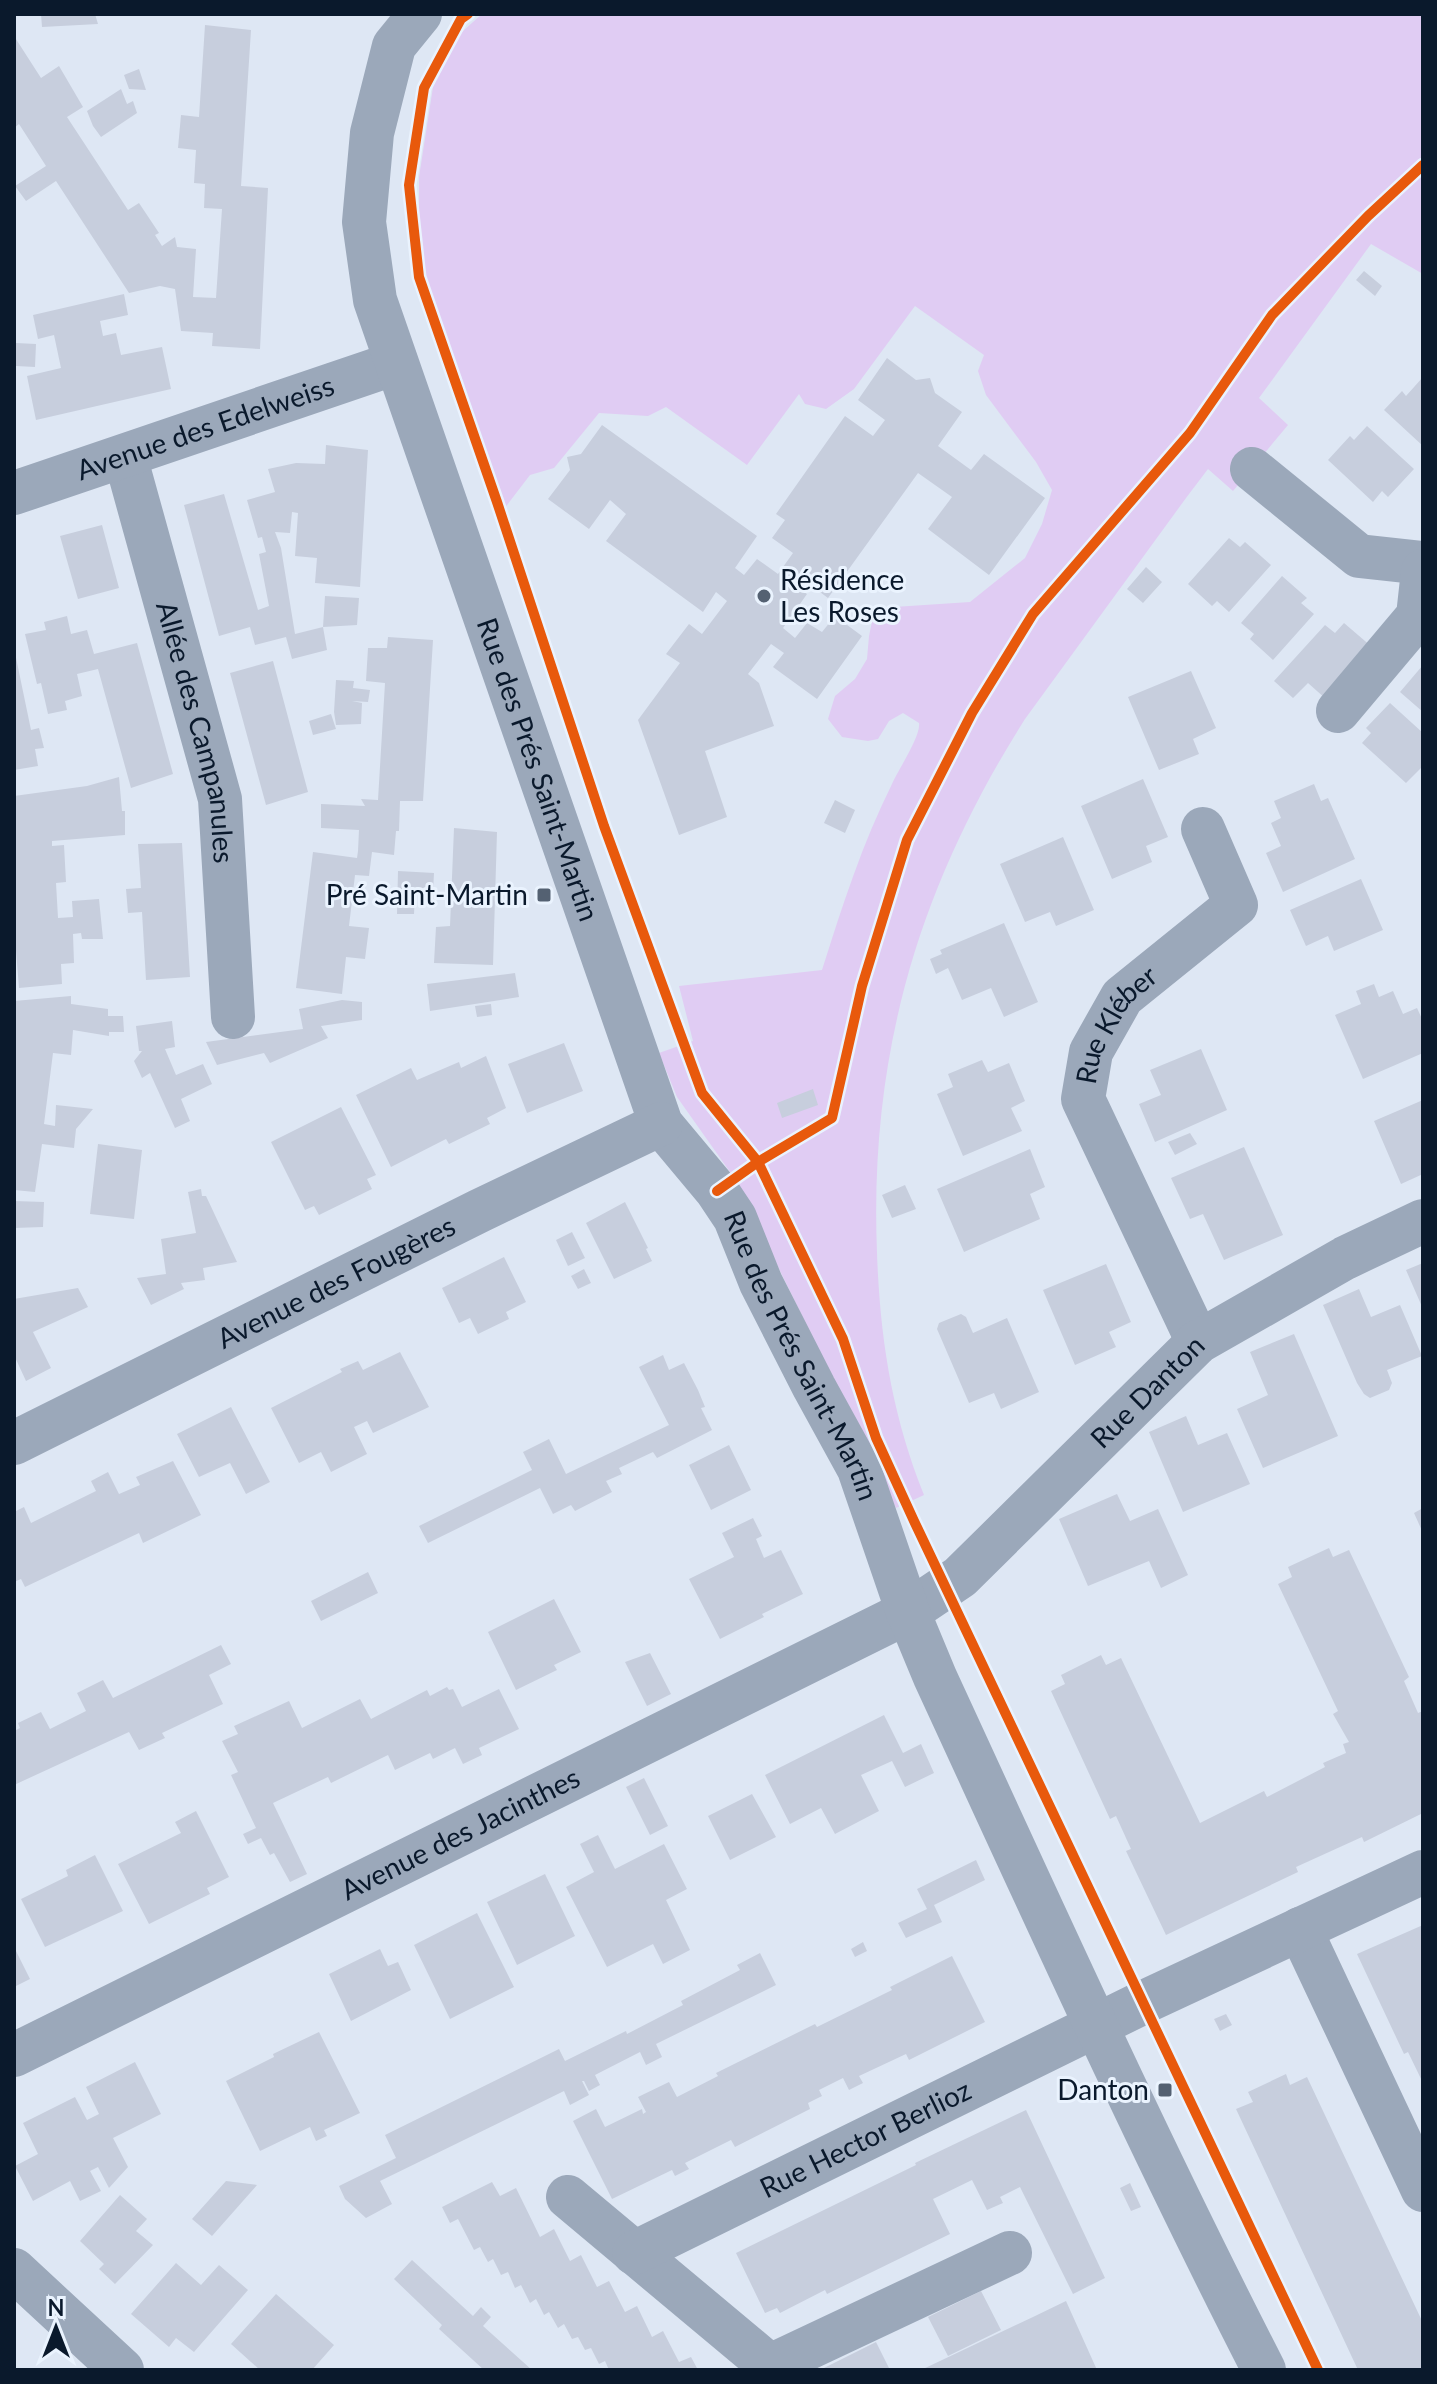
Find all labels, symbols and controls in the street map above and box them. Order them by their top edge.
street label: Avenue des Edelweiss [72,367,338,487]
place label: Résidence Les Roses [780,562,904,628]
marker: Résidence Les Roses [755,587,773,605]
street label: Allée des Campanules [150,597,242,864]
street label: Rue des Prés Saint-Martin [471,613,607,925]
place label: Pré Saint-Martin [326,877,528,911]
marker: Pré Saint-Martin [535,886,553,904]
street label: Rue Kléber [1068,958,1163,1086]
street label: Rue des Prés Saint-Martin [718,1205,886,1504]
street label: Avenue des Fougères [211,1208,460,1355]
street label: Rue Danton [1083,1328,1211,1455]
street label: Avenue des Jacinthes [335,1760,585,1906]
street label: Rue Hector Berlioz [754,2072,976,2204]
place label: Danton [1057,2072,1149,2106]
marker: Danton [1156,2081,1174,2099]
north arrow [16,2288,96,2368]
text: N [48,2294,64,2321]

